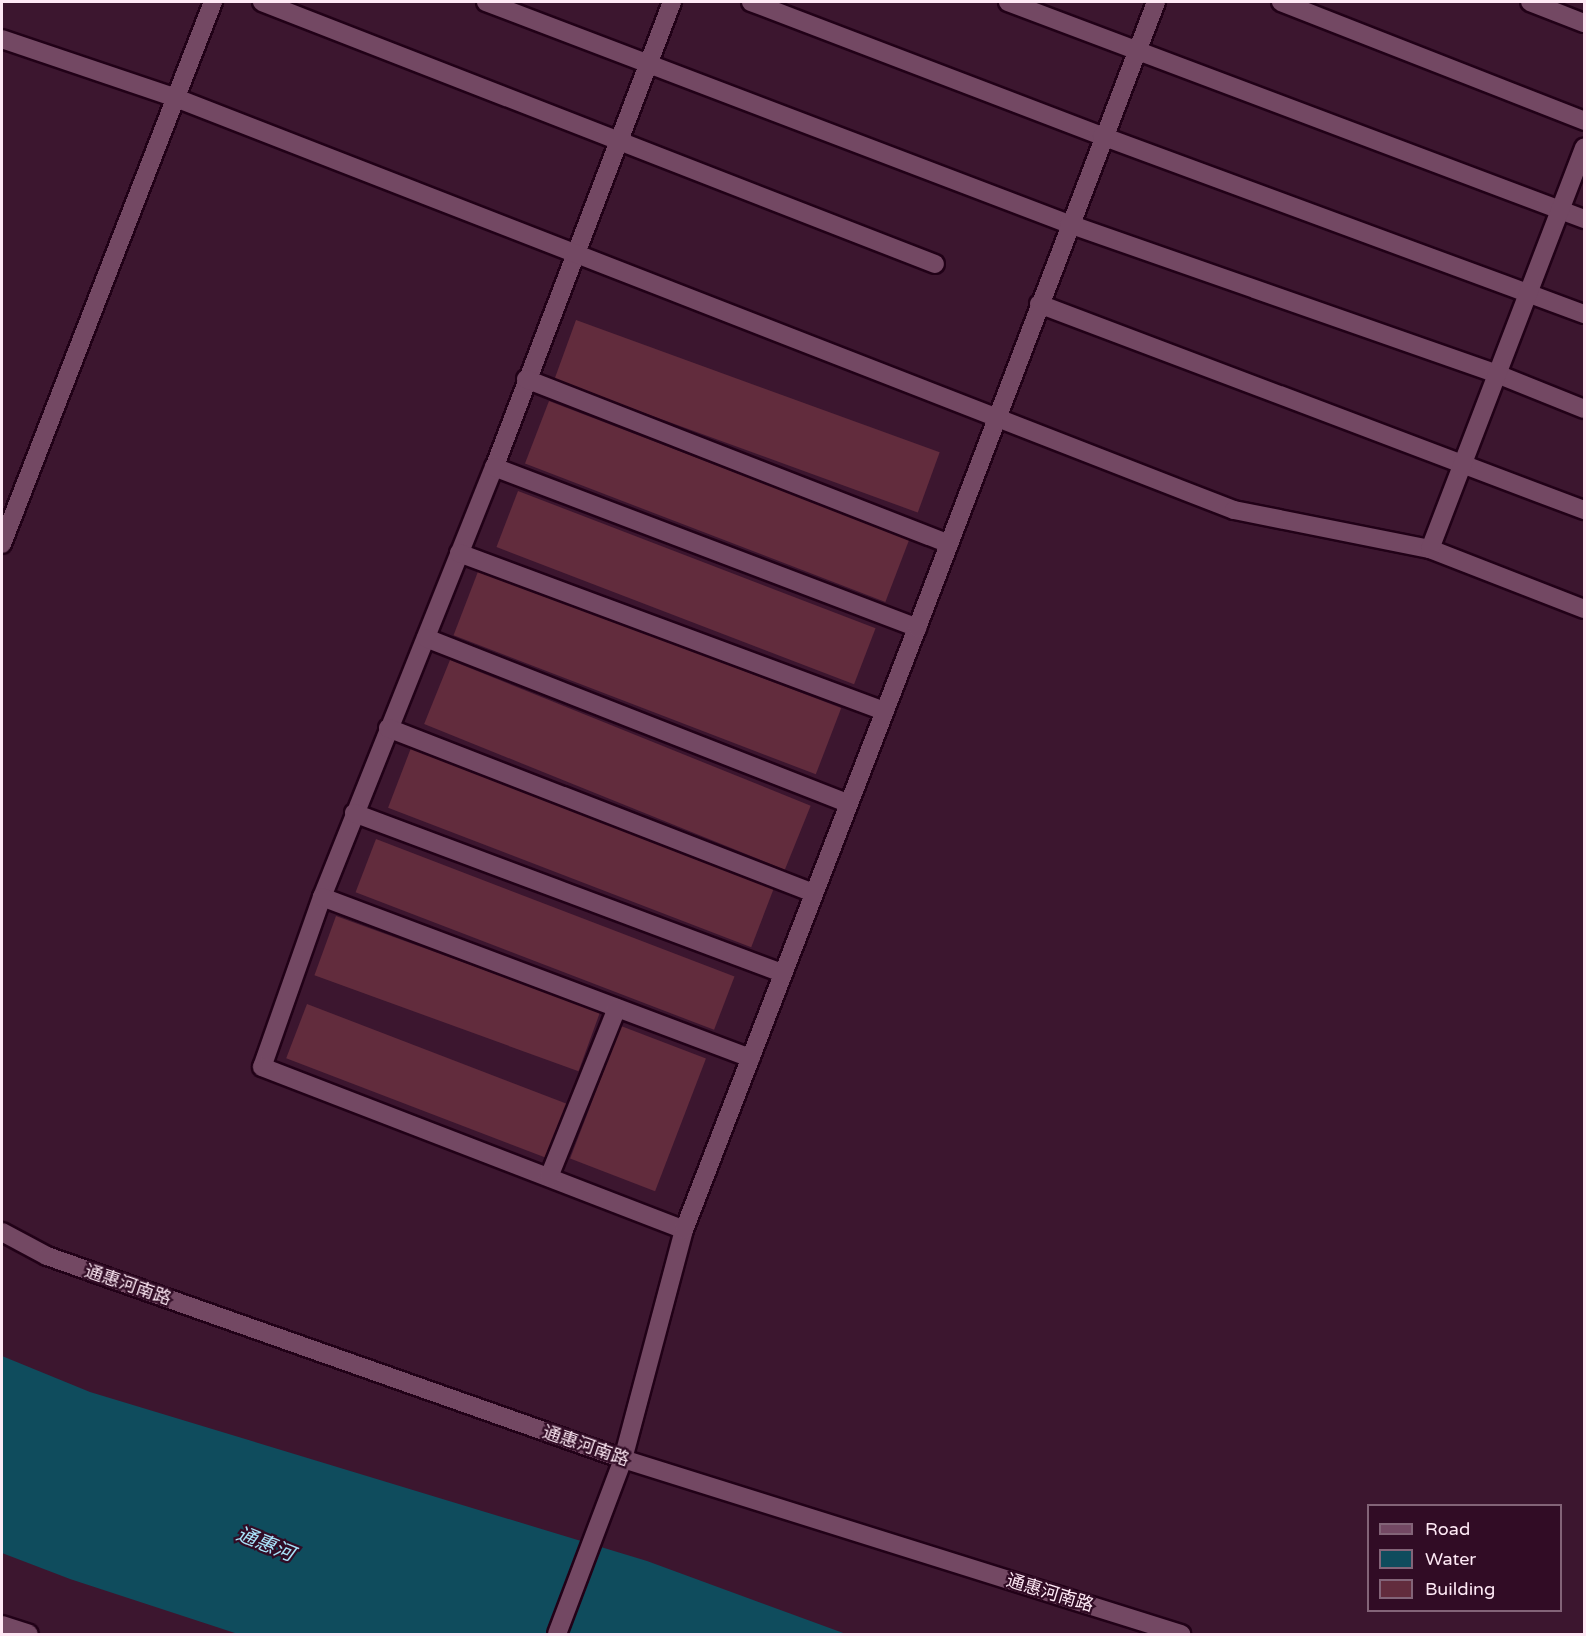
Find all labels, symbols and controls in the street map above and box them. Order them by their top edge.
street label: 通惠河南路 [82,1260,174,1310]
street label: 通惠河南路 [540,1421,632,1471]
legend [1367,1504,1562,1612]
text: Road [1425,1518,1470,1540]
water label: 通惠河 [233,1523,297,1567]
text: Water [1425,1548,1476,1570]
street label: 通惠河南路 [1004,1570,1096,1616]
text: Building [1425,1578,1495,1600]

